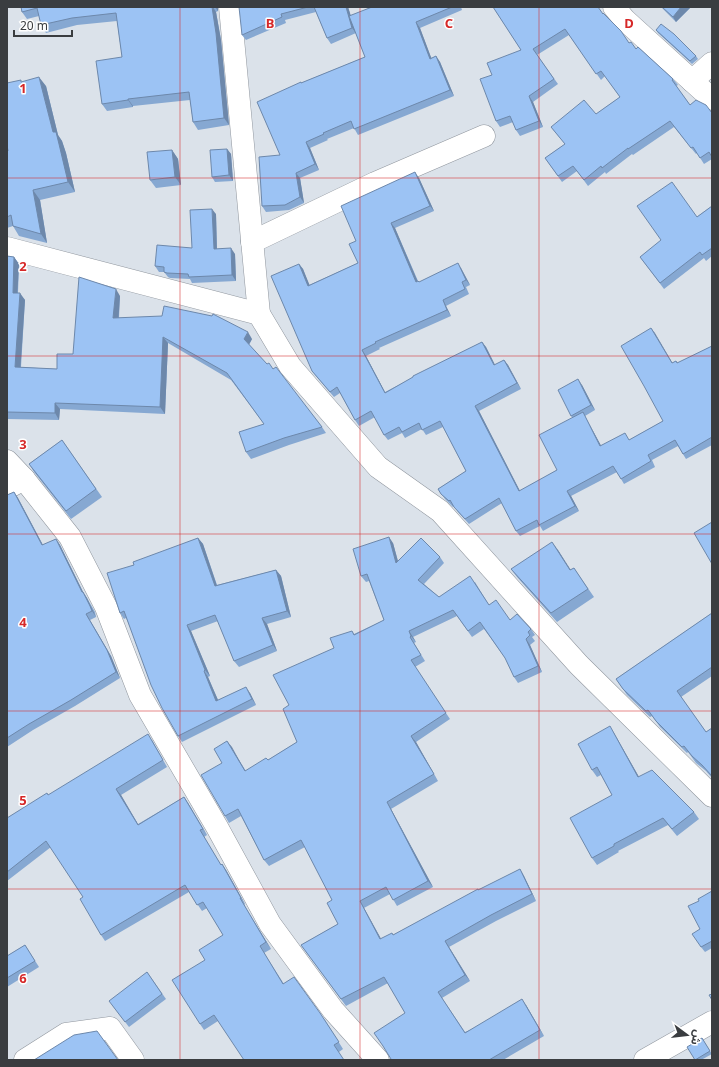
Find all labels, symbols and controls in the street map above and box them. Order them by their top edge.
scale bar [14,12,72,38]
text: B [266,14,274,32]
text: C [445,14,453,32]
text: D [624,14,634,32]
text: 20 m [20,17,48,34]
text: 1 [19,79,27,97]
text: 2 [19,257,27,275]
text: 3 [19,435,27,453]
text: 4 [19,613,27,631]
text: 5 [19,791,27,809]
text: 6 [19,969,27,987]
north arrow [667,1015,707,1055]
text: ش [688,1028,706,1047]

